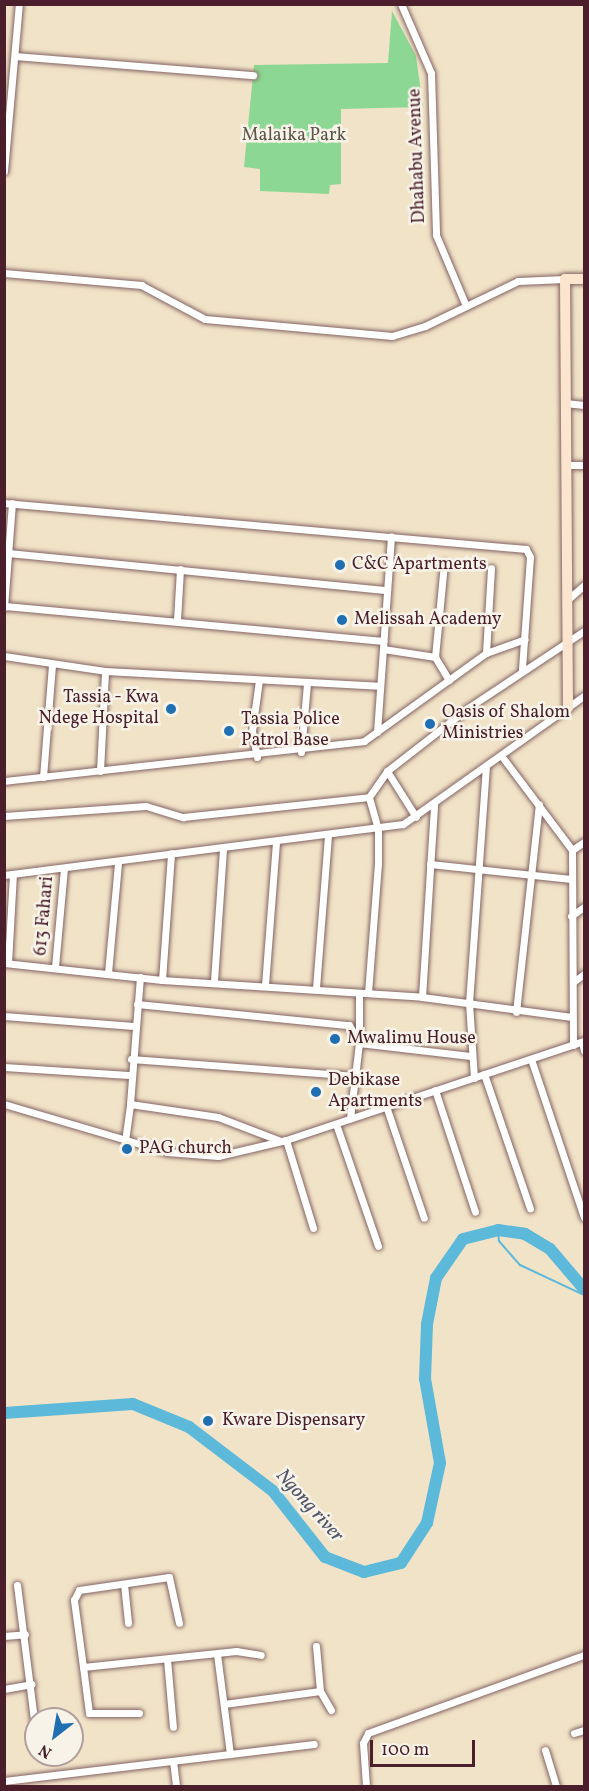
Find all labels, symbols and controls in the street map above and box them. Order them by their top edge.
street label: Dhahabu Avenue [405,88,431,224]
park label: Malaika Park [242,125,346,147]
place label: C&C Apartments [352,554,487,576]
marker: C&C Apartments [333,558,347,572]
place label: Melissah Academy [354,609,501,631]
marker: Melissah Academy [335,613,349,627]
place label: Tassia - Kwa Ndege Hospital [38,688,159,730]
marker: Tassia - Kwa Ndege Hospital [164,702,178,716]
place label: Oasis of Shalom Ministries [442,703,568,746]
place label: Tassia Police Patrol Base [241,710,340,752]
marker: Oasis of Shalom Ministries [423,717,437,731]
marker: Tassia Police Patrol Base [222,724,236,738]
street label: 613 Fahari [31,875,59,957]
place label: Mwalimu House [347,1028,476,1050]
marker: Mwalimu House [328,1032,342,1046]
place label: Debikase Apartments [328,1071,422,1114]
marker: Debikase Apartments [309,1085,323,1099]
place label: PAG church [139,1138,232,1160]
marker: PAG church [120,1142,134,1156]
place label: Kware Dispensary [222,1410,365,1432]
marker: Kware Dispensary [199,1412,217,1430]
water label: Ngong river [270,1464,348,1548]
north arrow [24,1707,84,1767]
scale bar [373,1728,478,1766]
text: N [35,1738,56,1763]
text: 100 m [381,1738,430,1763]

